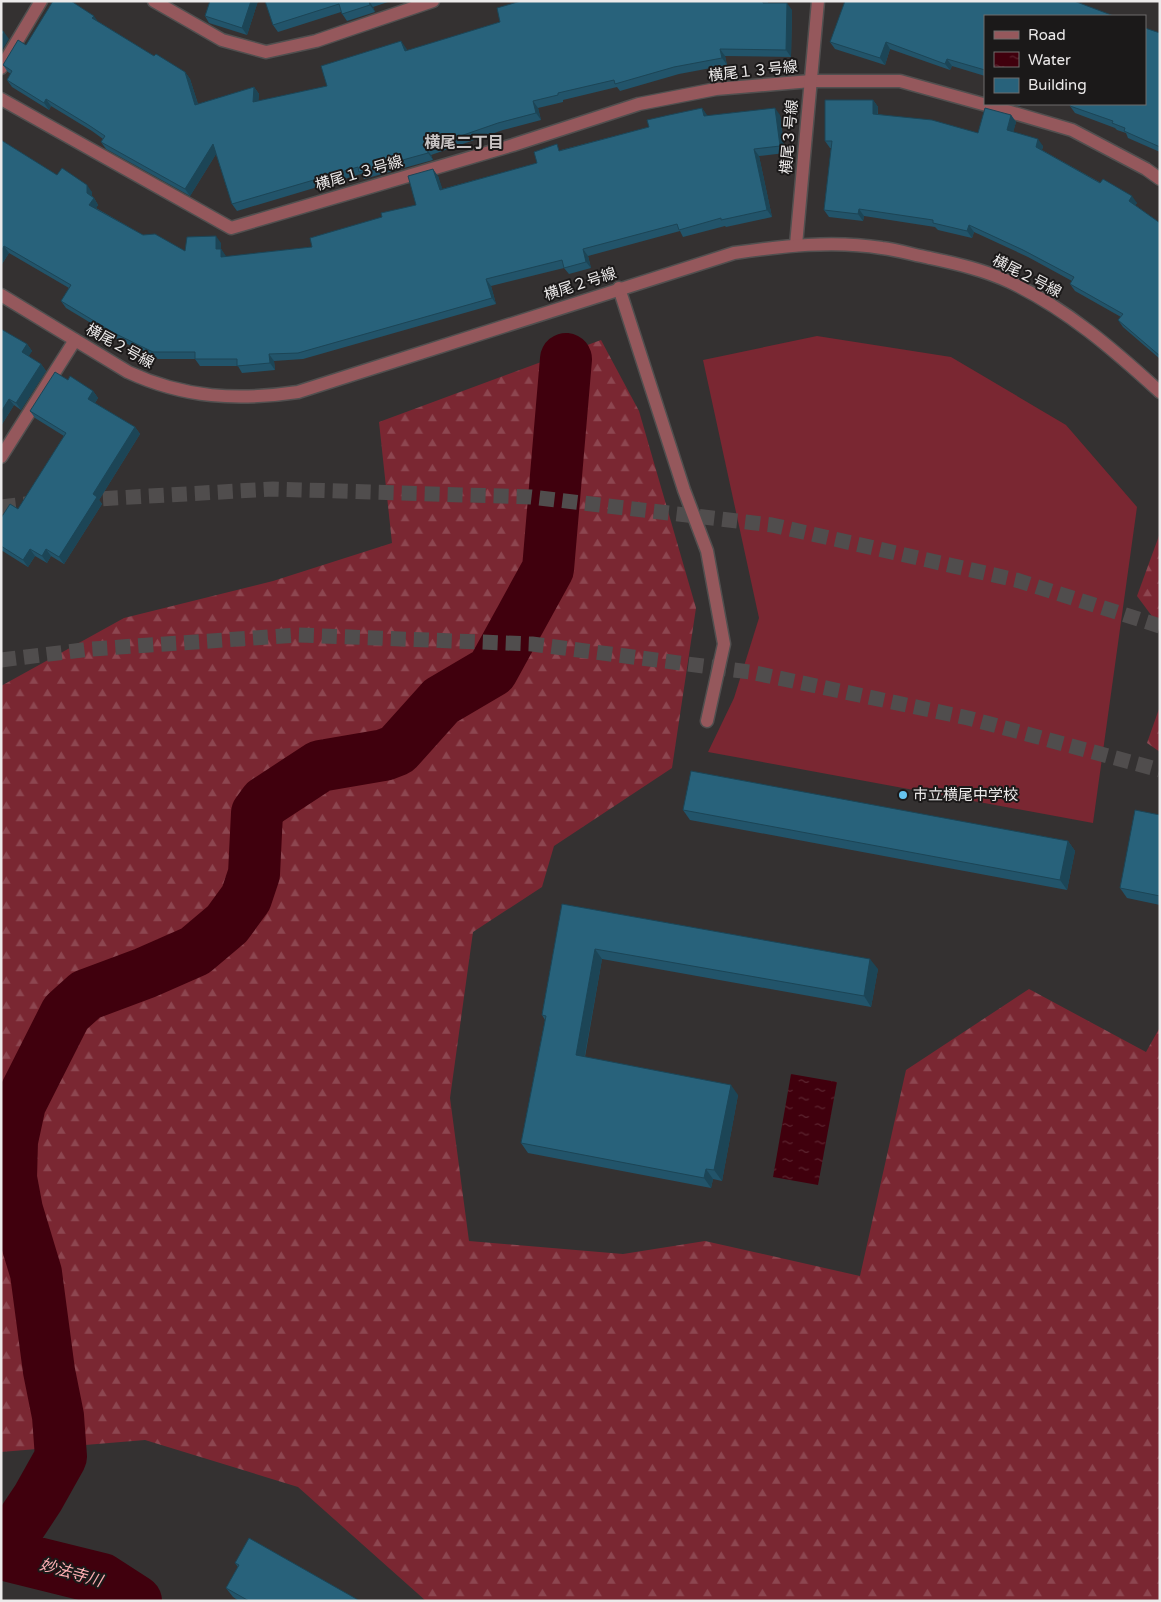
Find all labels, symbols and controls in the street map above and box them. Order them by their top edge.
legend [984,15,1146,105]
text: Road [1028,26,1066,44]
text: Water [1028,51,1071,69]
street label: 横尾１３号線 [707,57,799,85]
text: Building [1028,76,1087,94]
street label: 横尾３号線 [777,99,801,175]
district label: 横尾二丁目 [424,133,504,153]
street label: 横尾１３号線 [313,152,405,194]
street label: 横尾２号線 [989,251,1065,301]
street label: 横尾２号線 [542,264,618,304]
street label: 横尾２号線 [83,320,157,372]
place label: 市立横尾中学校 [913,786,1018,804]
marker: 市立横尾中学校 [897,789,909,801]
water label: 妙法寺川 [37,1555,106,1592]

